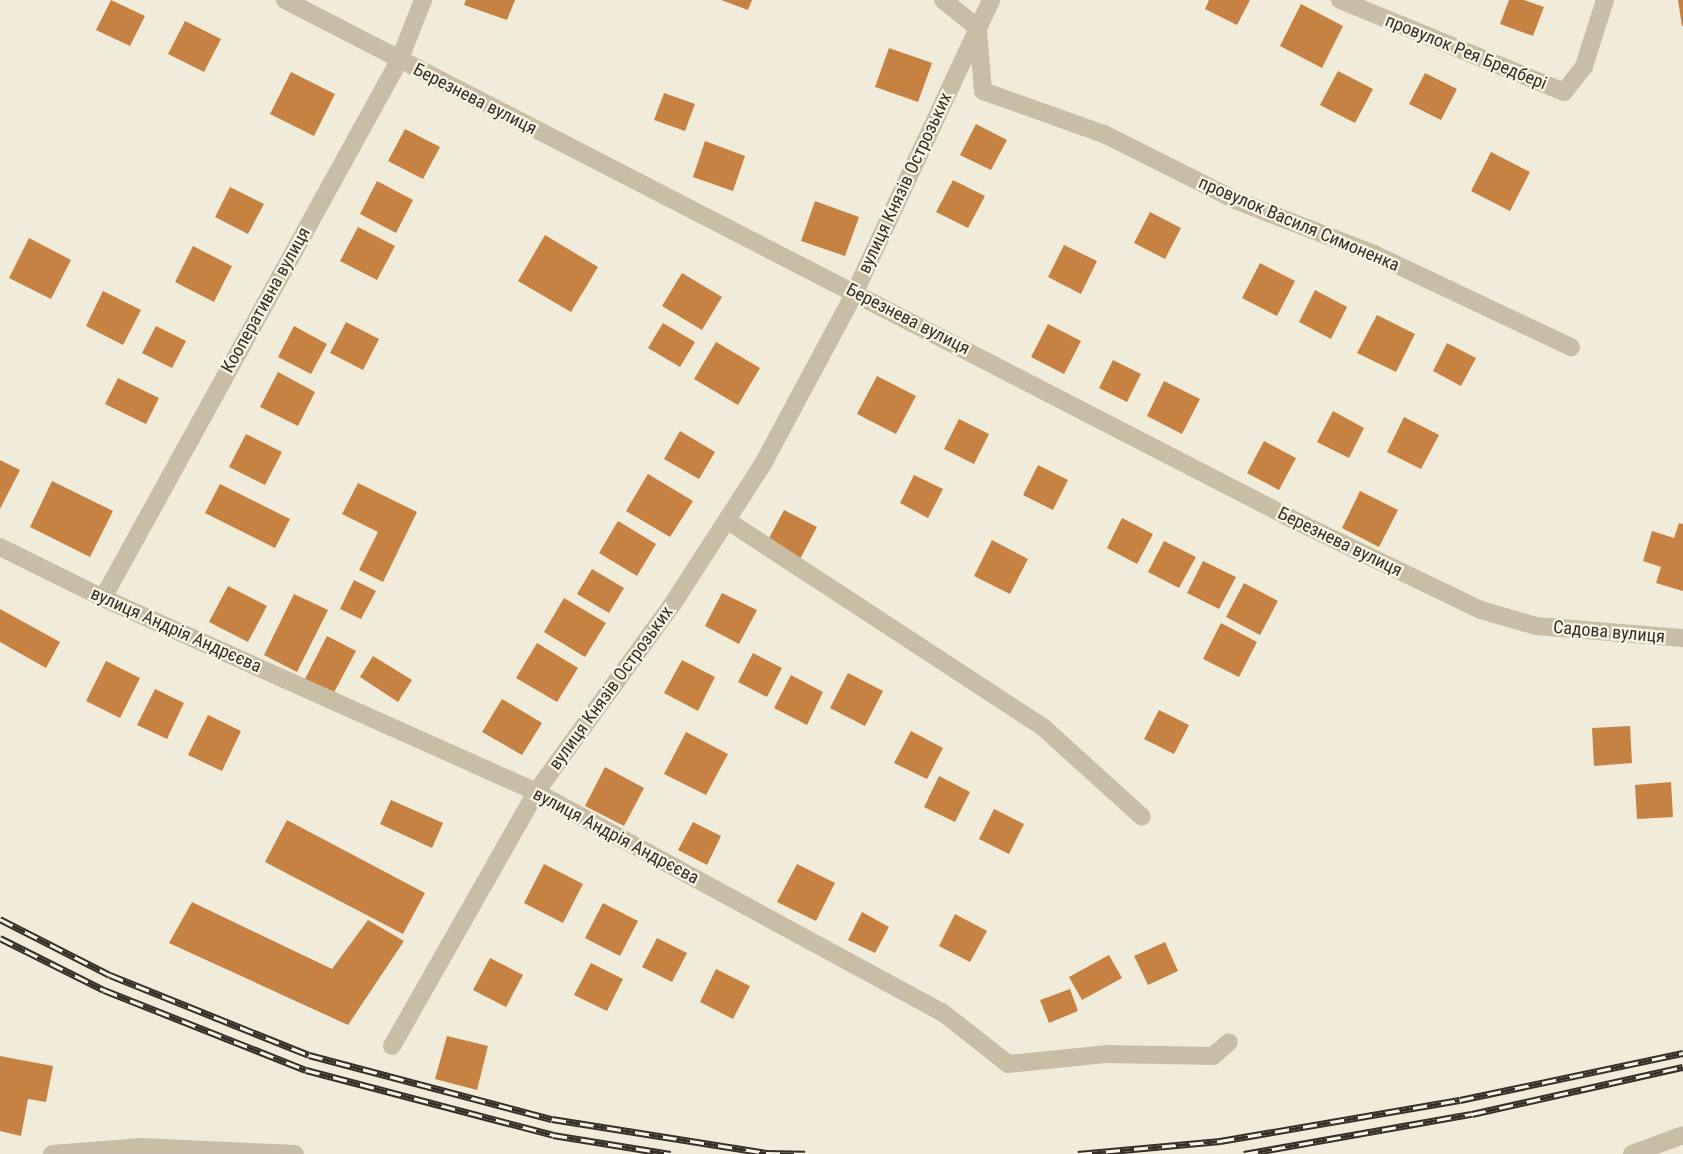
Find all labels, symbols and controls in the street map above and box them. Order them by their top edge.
street label: провулок Рея Бредбері [1382,10,1550,94]
street label: Березнева вулиця [410,59,540,139]
street label: вулиця Князів Острозьких [854,89,956,277]
street label: провулок Василя Симоненка [1195,172,1403,276]
street label: Кооперативна вулиця [217,223,315,377]
street label: Березнева вулиця [843,279,973,359]
street label: Березнева вулиця [1274,503,1406,581]
street label: вулиця Андрія Андрєєва [87,583,265,677]
street label: вулиця Князів Острозьких [544,602,678,774]
street label: Садова вулиця [1552,616,1666,648]
street label: вулиця Андрія Андрєєва [529,783,703,889]

